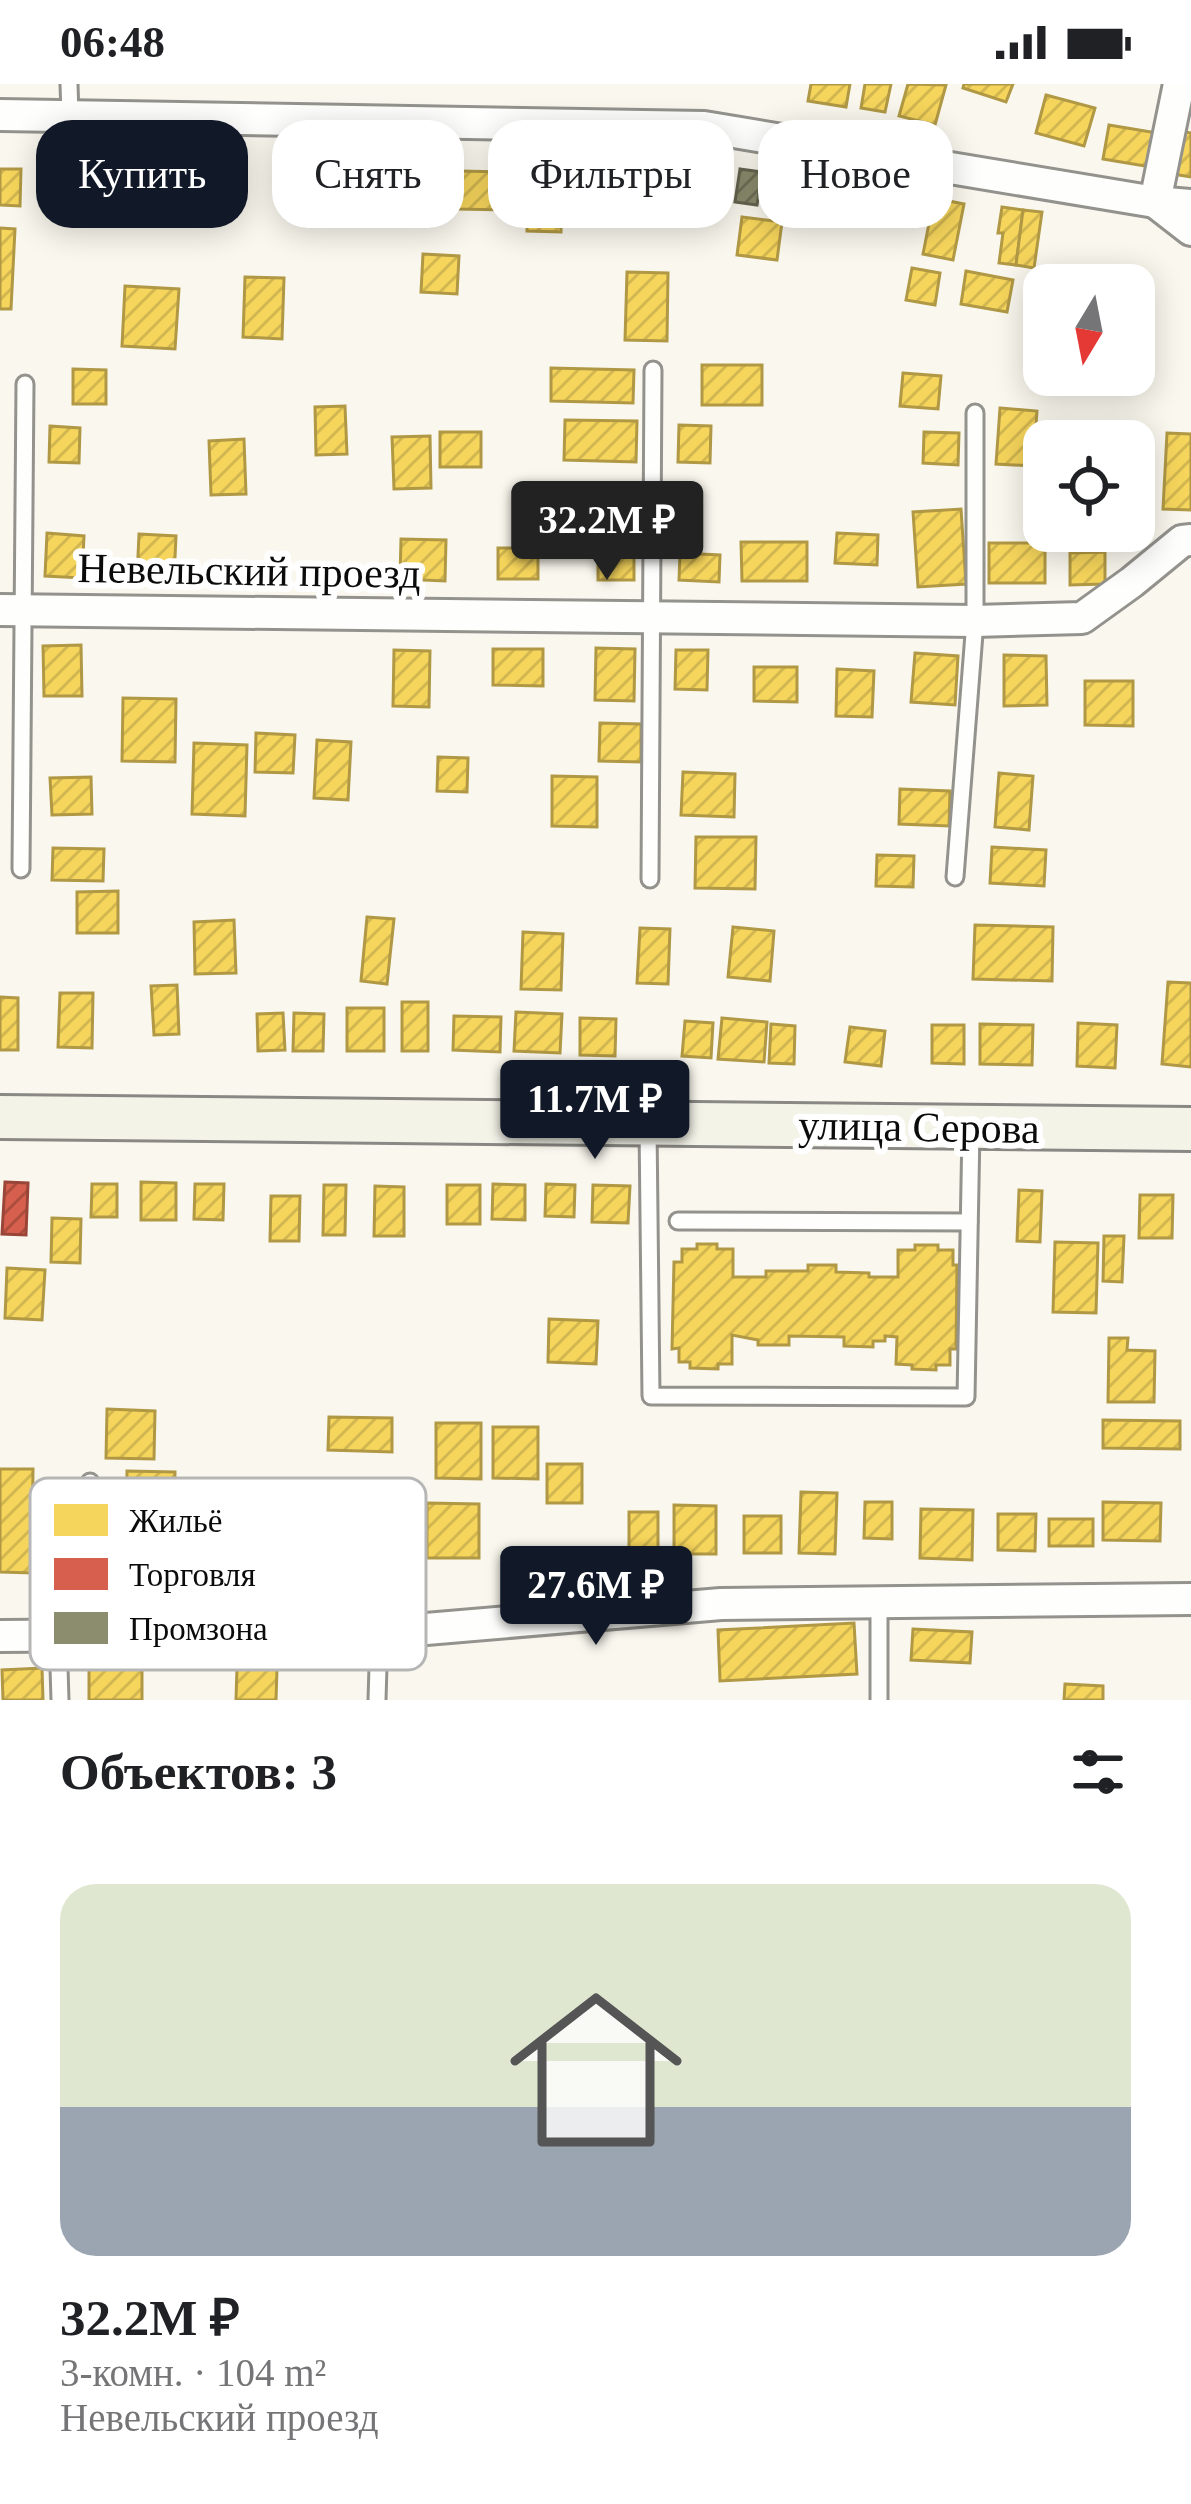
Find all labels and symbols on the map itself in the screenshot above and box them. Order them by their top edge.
north arrow [1023,264,1155,396]
pin: 32.2M ₽ [496,481,718,583]
street label: Невельский проезд [77,545,421,597]
pin: 11.7M ₽ [484,1060,706,1162]
street label: улица Серова [798,1102,1040,1152]
legend [30,1478,426,1670]
text: Жильё [129,1503,222,1539]
pin: 27.6M ₽ [485,1546,707,1648]
text: Торговля [129,1557,256,1593]
text: Промзона [129,1611,268,1647]

